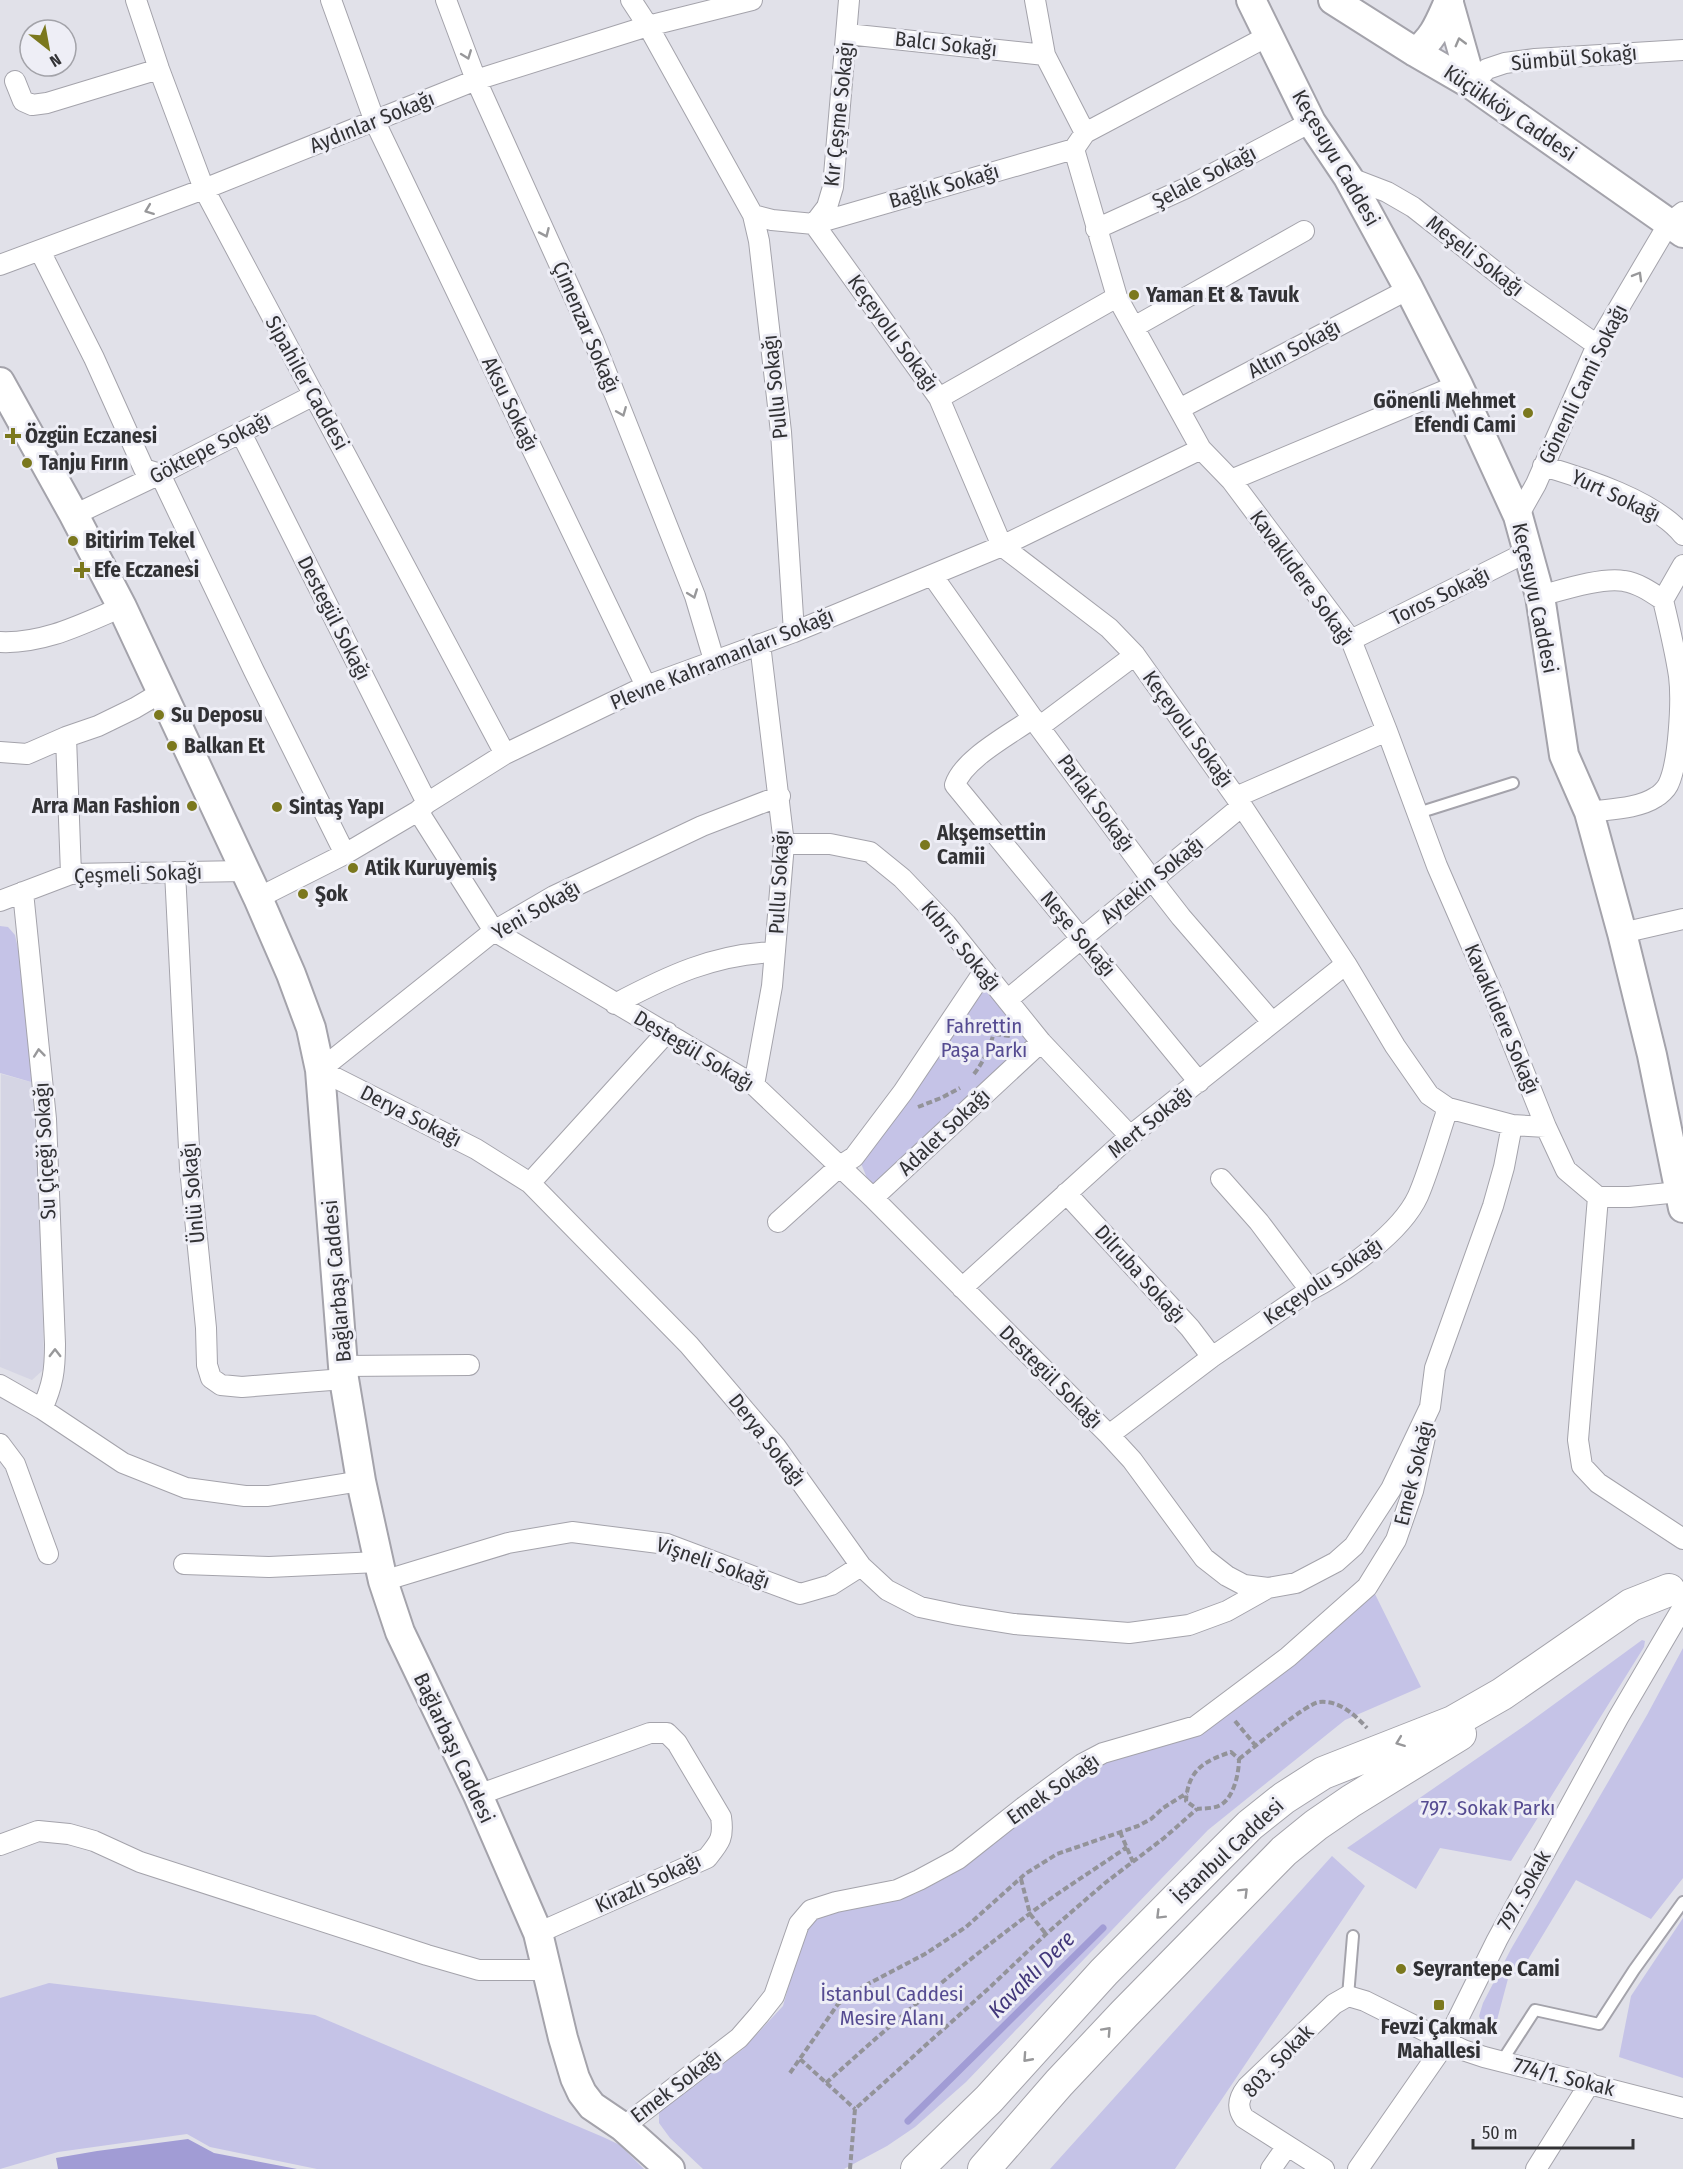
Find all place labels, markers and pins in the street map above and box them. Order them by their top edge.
place label: Yaman Et & Tavuk [1145,282,1299,308]
marker: Yaman Et & Tavuk [1127,288,1141,302]
place label: Gönenli Mehmet Efendi Cami [1373,388,1517,438]
marker: Gönenli Mehmet Efendi Cami [1521,406,1535,420]
place label: Özgün Eczanesi [25,422,157,449]
marker: Özgün Eczanesi [6,429,20,443]
place label: Tanju Fırın [39,450,128,476]
marker: Tanju Fırın [20,456,34,470]
place label: Bitirim Tekel [85,528,195,554]
marker: Bitirim Tekel [66,534,80,548]
place label: Efe Eczanesi [94,557,199,583]
marker: Efe Eczanesi [75,563,89,577]
place label: Su Deposu [171,702,263,728]
marker: Su Deposu [152,708,166,722]
place label: Balkan Et [184,733,265,759]
marker: Balkan Et [165,739,179,753]
place label: Arra Man Fashion [31,793,180,819]
place label: Sintaş Yapı [289,794,384,820]
marker: Arra Man Fashion [185,799,199,813]
marker: Sintaş Yapı [270,800,284,814]
place label: Akşemsettin Camii [936,820,1046,870]
marker: Akşemsettin Camii [918,838,932,852]
place label: Atik Kuruyemiş [364,855,497,881]
marker: Atik Kuruyemiş [346,861,360,875]
place label: Şok [315,881,348,907]
marker: Şok [296,887,310,901]
place label: Seyrantepe Cami [1413,1956,1560,1982]
marker: Seyrantepe Cami [1394,1962,1408,1976]
marker: Fevzi Çakmak Mahallesi [1432,1998,1446,2012]
place label: Fevzi Çakmak Mahallesi [1381,2014,1498,2064]

